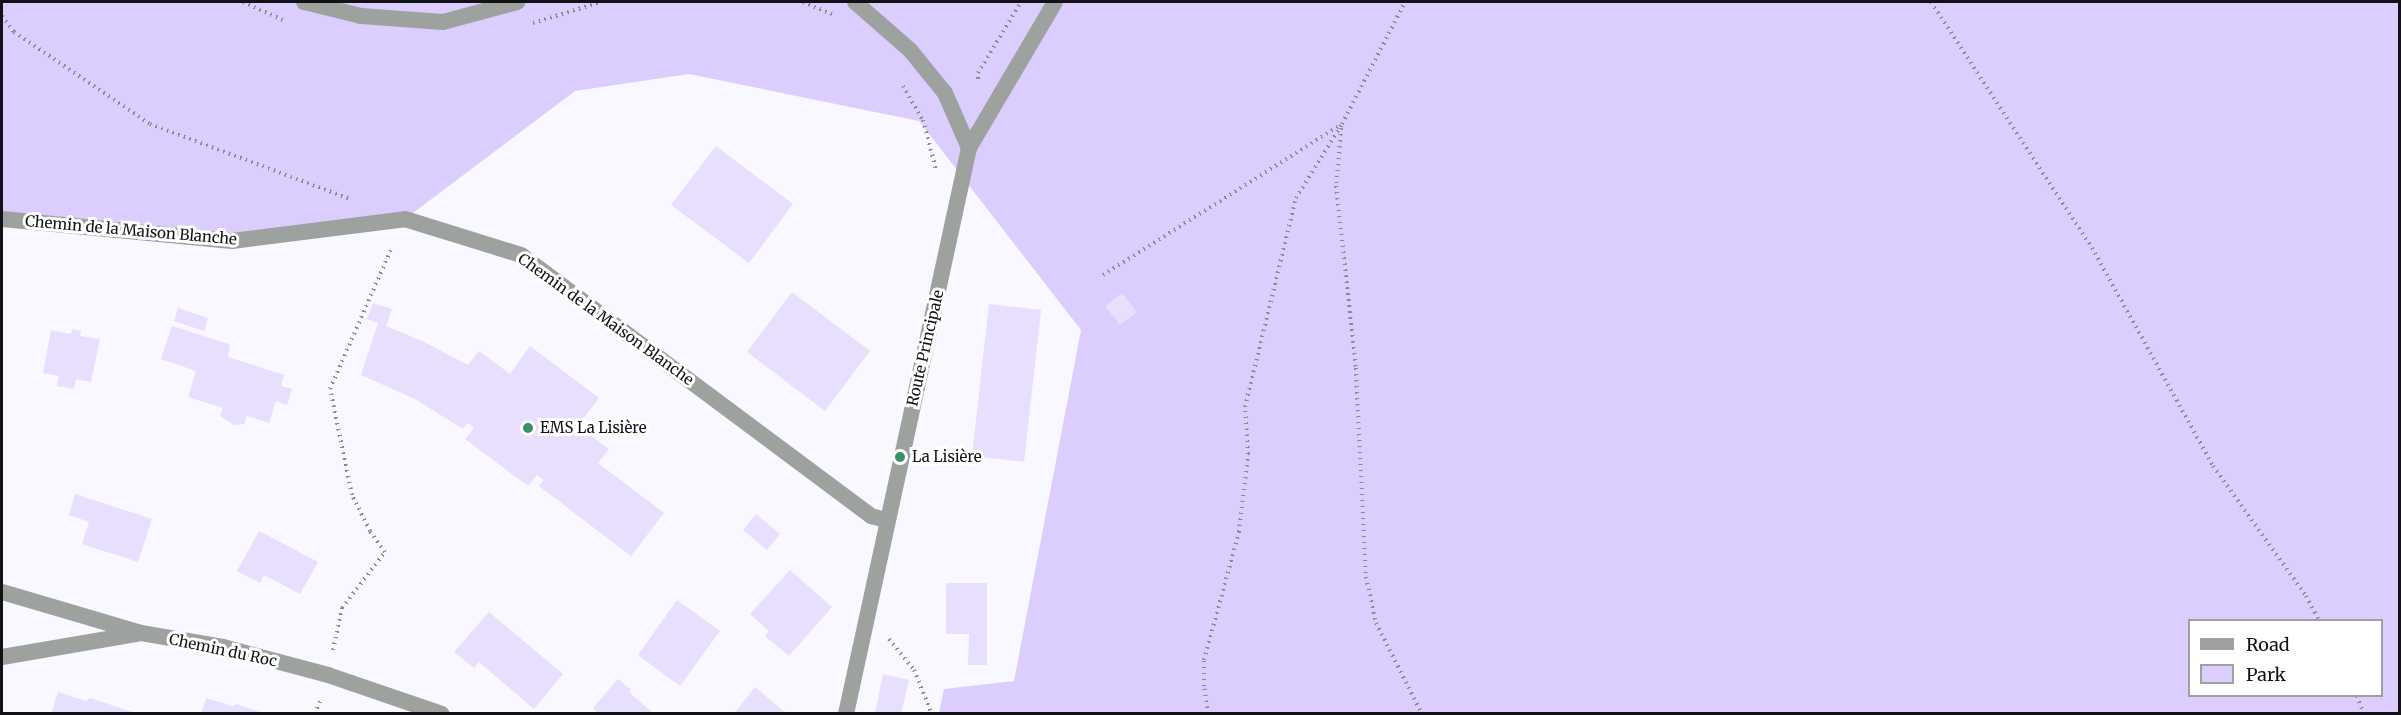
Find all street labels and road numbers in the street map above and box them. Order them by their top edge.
street label: Chemin de la Maison Blanche [24,212,238,248]
street label: Chemin de la Maison Blanche [515,249,697,389]
street label: Route Principale [903,288,947,408]
street label: Chemin du Roc [167,630,279,670]

